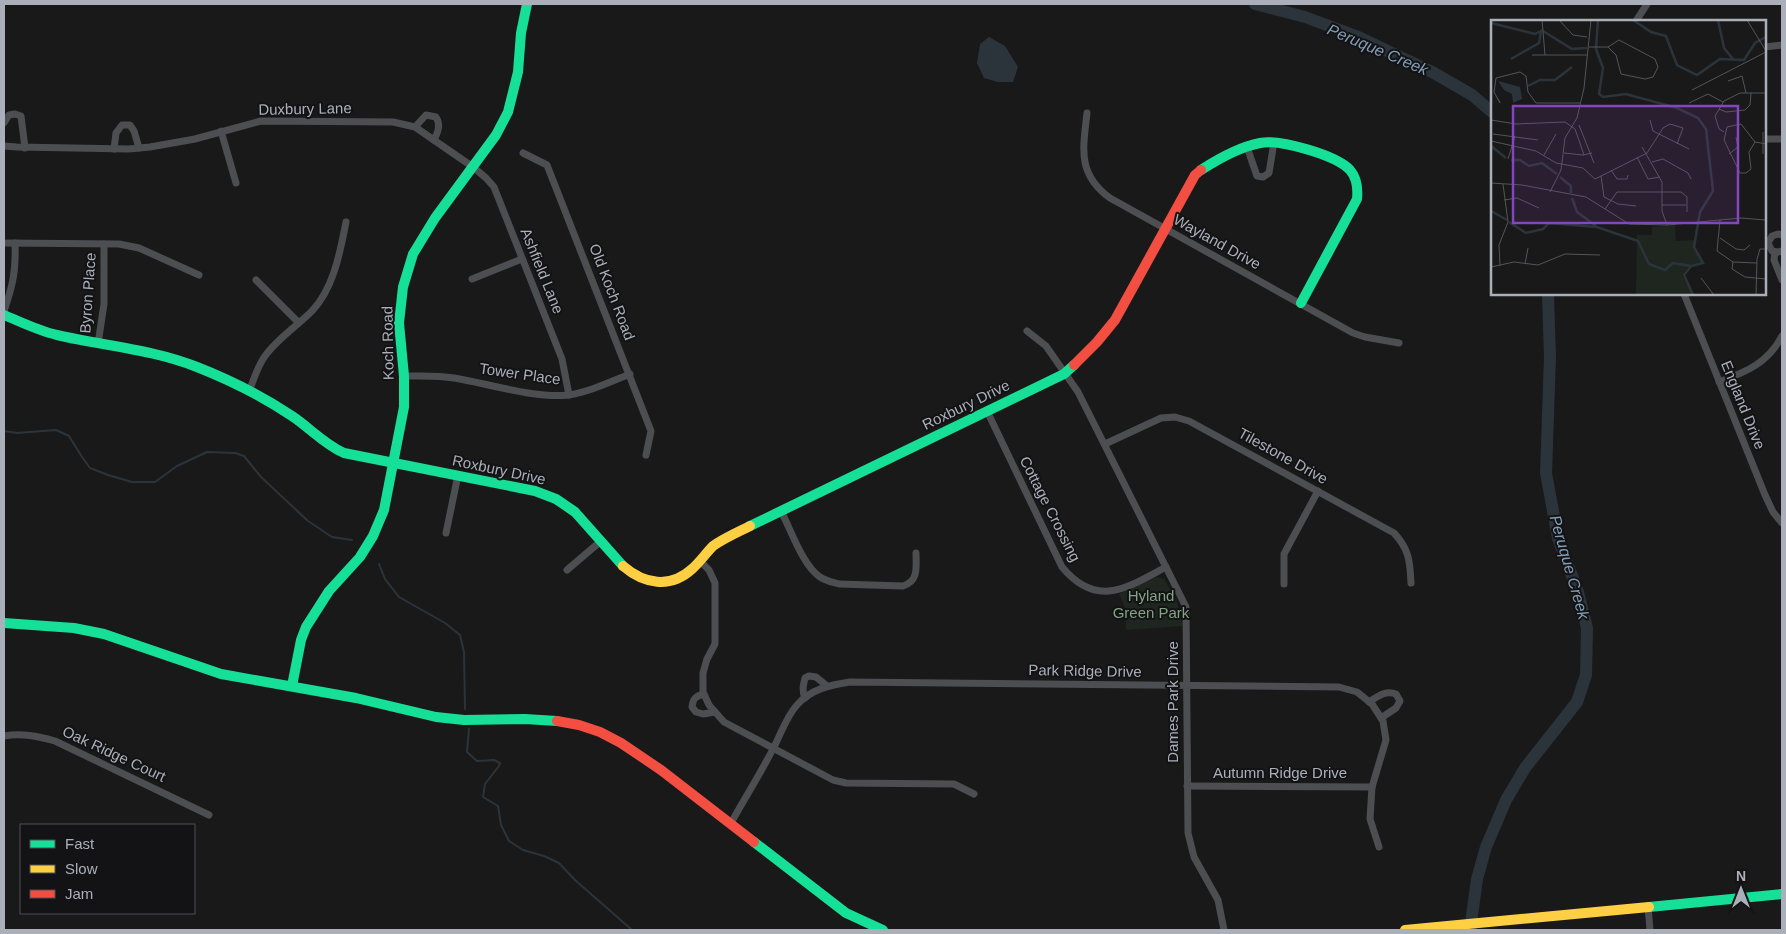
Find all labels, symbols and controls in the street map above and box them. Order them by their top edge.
inset map [1491,20,1766,295]
water label: Peruque Creek [1325,21,1432,79]
street label: Duxbury Lane [258,99,352,118]
street label: Wayland Drive [1171,211,1264,273]
street label: Ashfield Lane [518,225,567,316]
street label: Old Koch Road [586,241,639,342]
street label: Byron Place [76,252,99,334]
street label: Koch Road [378,306,397,380]
street label: England Drive [1718,358,1769,452]
street label: Tower Place [478,359,562,388]
street label: Roxbury Drive [919,376,1012,433]
street label: Tilestone Drive [1236,424,1331,487]
street label: Roxbury Drive [451,451,547,488]
street label: Cottage Crossing [1017,453,1084,564]
water label: Peruque Creek [1547,513,1593,622]
park label: Hyland Green Park [1113,587,1190,621]
street label: Dames Park Drive [1164,641,1181,763]
street label: Park Ridge Drive [1028,661,1142,680]
street label: Oak Ridge Court [60,722,169,785]
street label: Autumn Ridge Drive [1213,764,1347,781]
legend [20,824,195,914]
text: Fast [65,835,95,852]
text: Slow [65,860,98,877]
north arrow [1716,864,1766,914]
text: N [1736,868,1746,884]
text: Jam [65,885,93,902]

